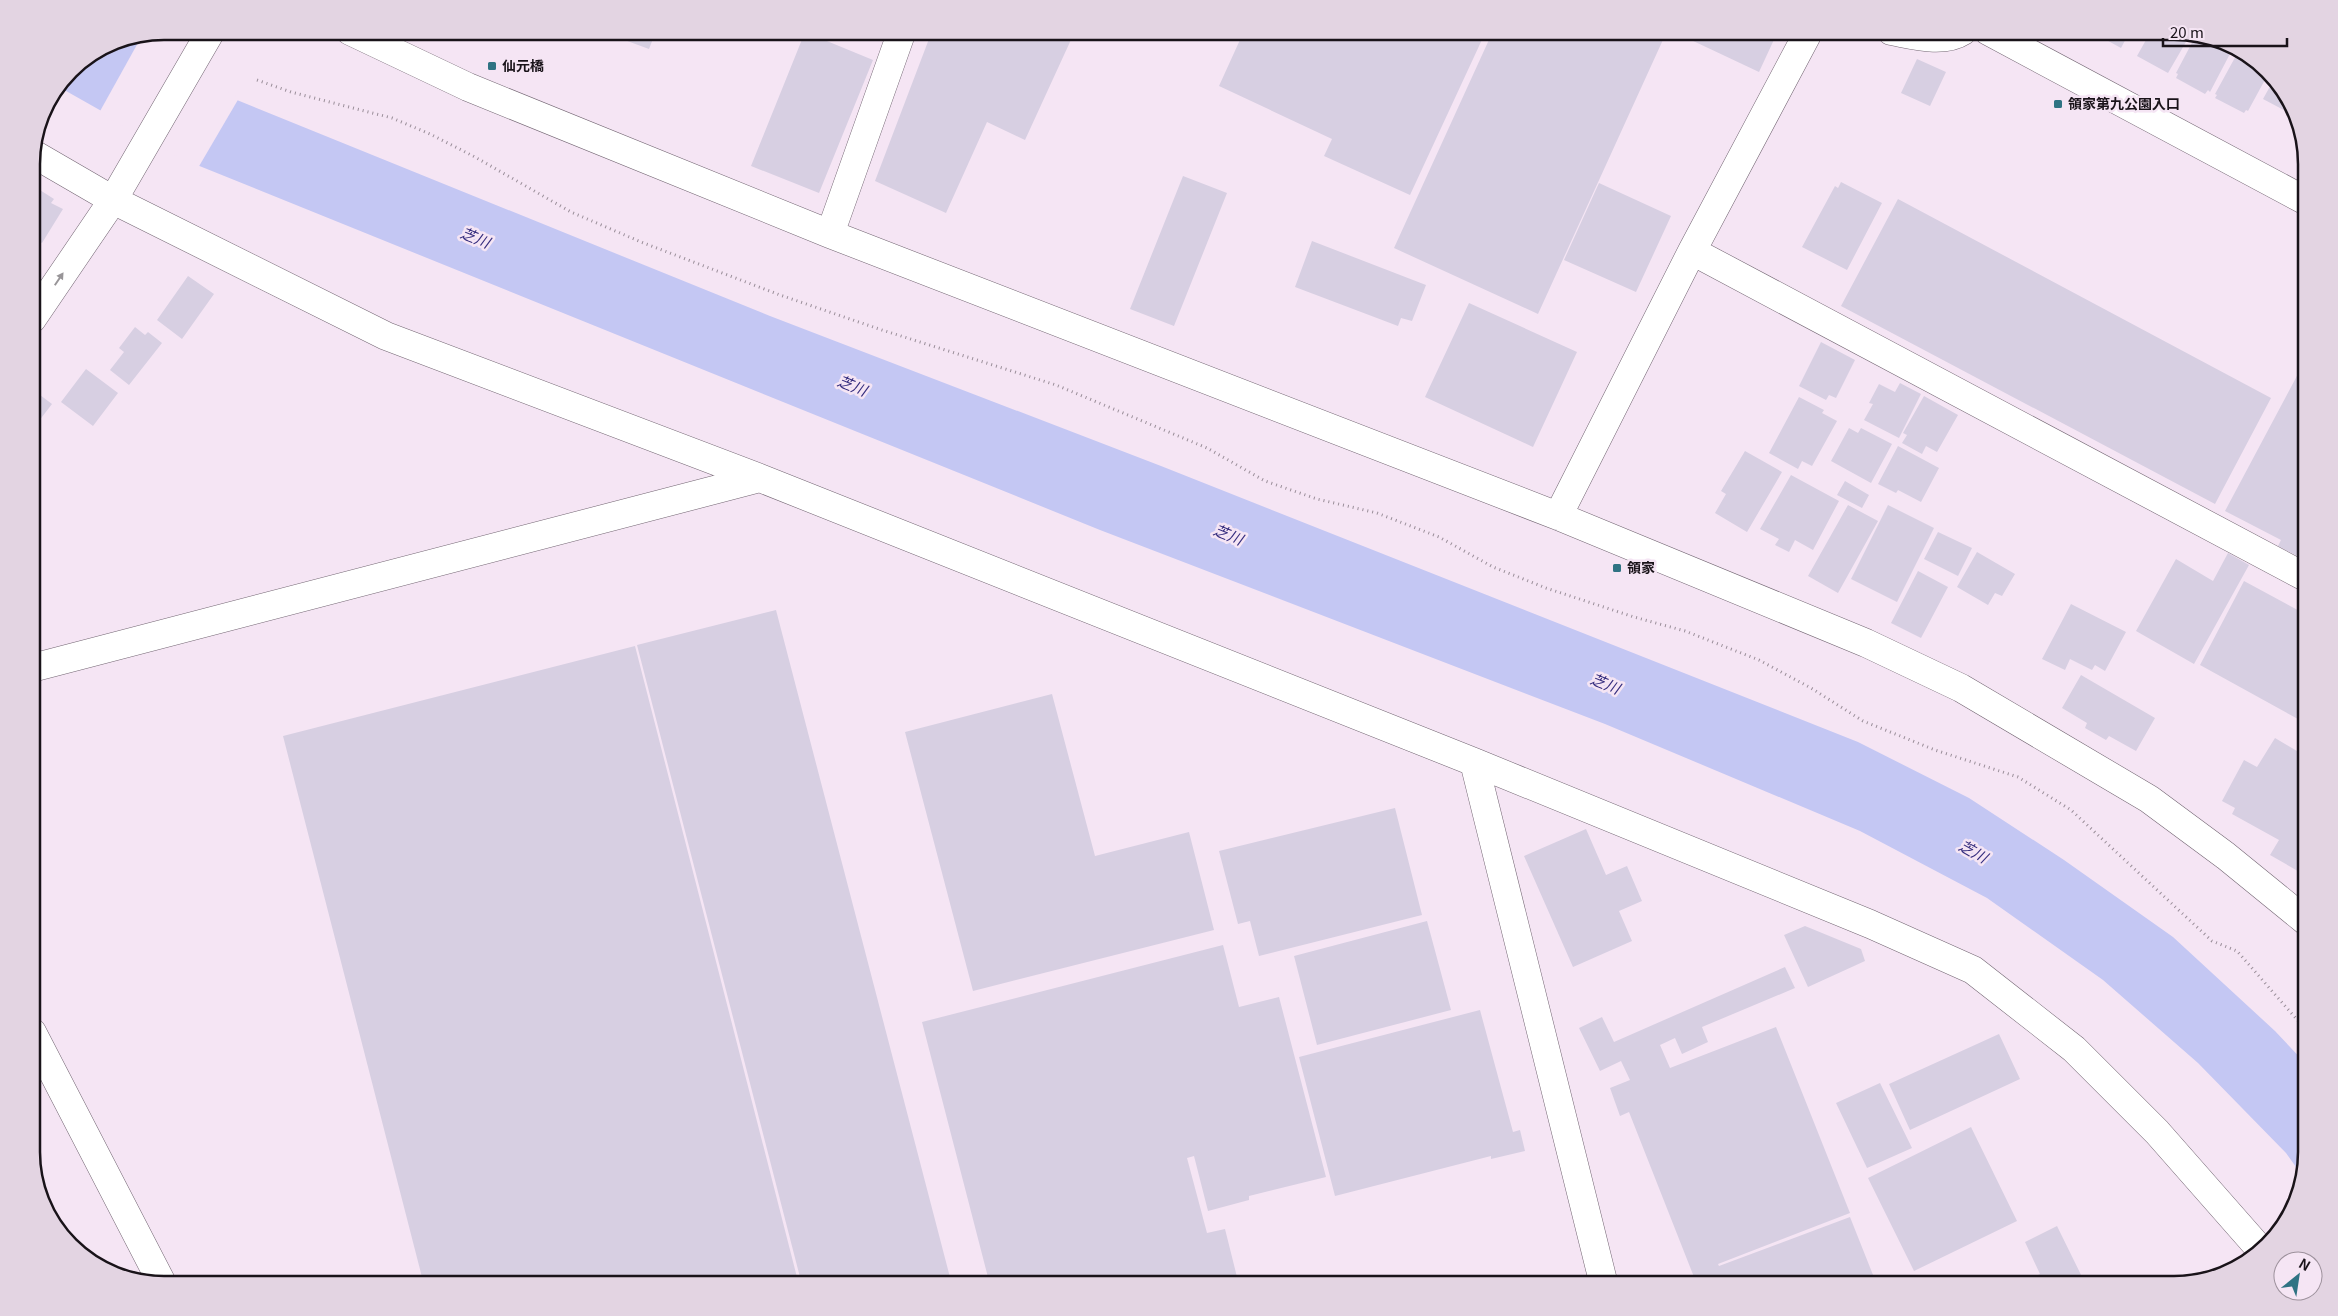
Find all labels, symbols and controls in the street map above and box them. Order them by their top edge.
scale bar [2163,15,2287,47]
text: 20 m [2170,21,2204,42]
place label: 仙元橋 [502,55,544,75]
marker: 仙元橋 [486,60,498,72]
place label: 領家第九公園入口 [2068,93,2180,113]
marker: 領家第九公園入口 [2052,98,2064,110]
water label: 芝川 [458,221,495,253]
one-way arrow [54,272,64,285]
water label: 芝川 [835,369,872,401]
water label: 芝川 [1211,518,1248,550]
place label: 領家 [1627,557,1655,577]
marker: 領家 [1611,562,1623,574]
water label: 芝川 [1588,667,1625,699]
water label: 芝川 [1956,834,1994,868]
north arrow [2273,1251,2323,1301]
text: N [2295,1253,2315,1275]

